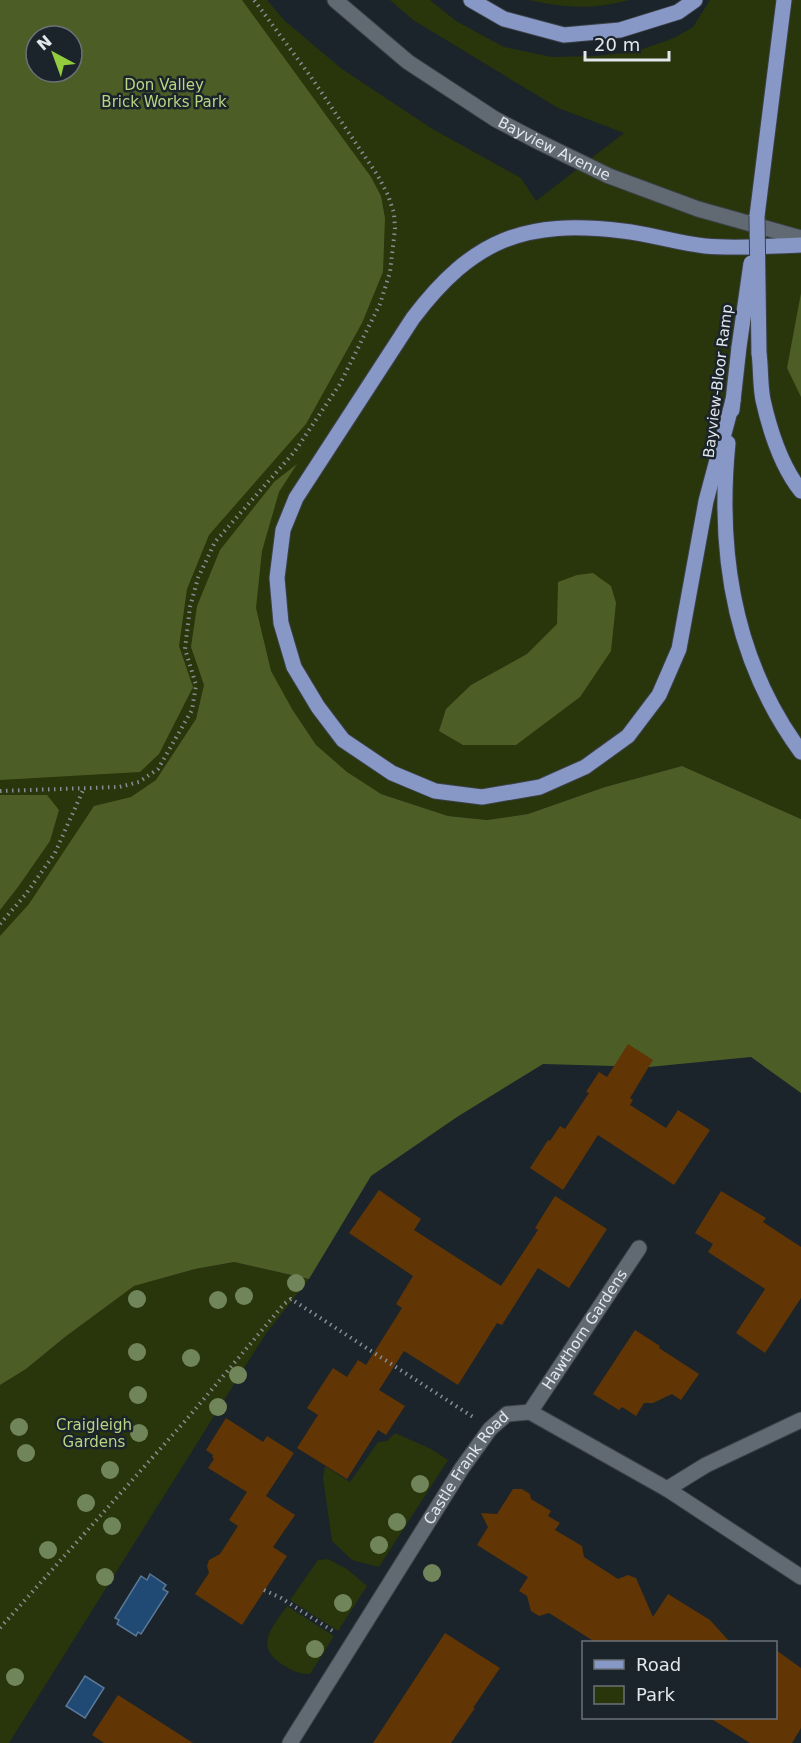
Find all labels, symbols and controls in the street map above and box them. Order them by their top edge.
north arrow [24,24,84,84]
scale bar [585,24,669,62]
text: N [33,31,56,55]
text: 20 m [594,34,640,55]
park label: Don Valley Brick Works Park [101,76,227,111]
street label: Bayview Avenue [495,113,613,184]
street label: Bayview-Bloor Ramp [700,303,736,459]
street label: Hawthorn Gardens [538,1266,631,1393]
street label: Castle Frank Road [420,1408,513,1528]
park label: Craigleigh Gardens [56,1416,132,1451]
legend [582,1641,777,1719]
text: Road [636,1654,681,1675]
text: Park [636,1684,675,1705]

